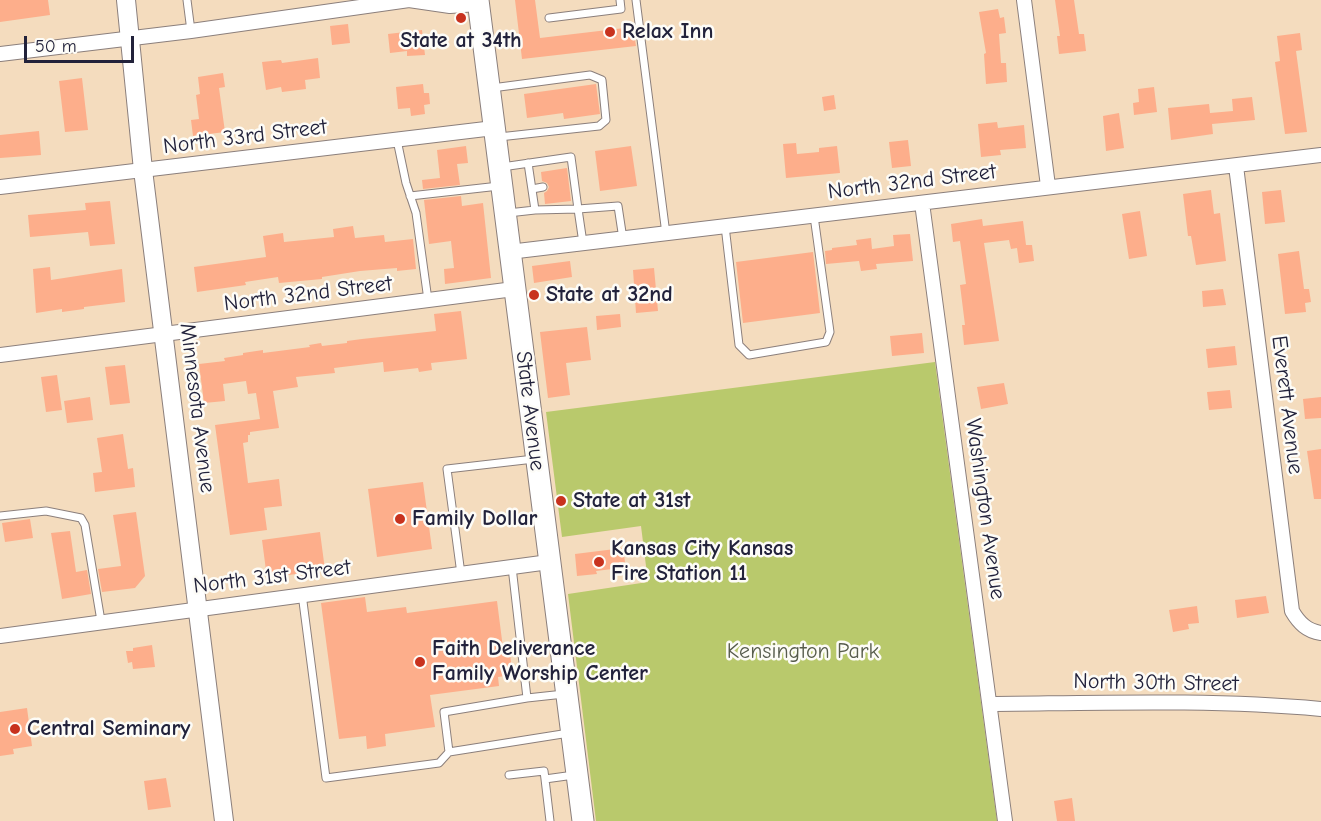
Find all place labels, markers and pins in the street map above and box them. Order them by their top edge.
marker: State at 34th [454,11,468,25]
place label: Relax Inn [622,19,713,45]
marker: Relax Inn [603,25,617,39]
place label: State at 34th [400,28,522,54]
place label: State at 32nd [546,282,673,308]
marker: State at 32nd [527,288,541,302]
place label: State at 31st [573,488,690,514]
marker: State at 31st [554,494,568,508]
place label: Family Dollar [412,506,537,532]
marker: Family Dollar [393,512,407,526]
place label: Kansas City Kansas Fire Station 11 [611,536,793,588]
marker: Kansas City Kansas Fire Station 11 [592,555,606,569]
place label: Faith Deliverance Family Worship Center [432,636,648,688]
marker: Faith Deliverance Family Worship Center [413,655,427,669]
place label: Central Seminary [27,716,190,742]
marker: Central Seminary [8,722,22,736]

